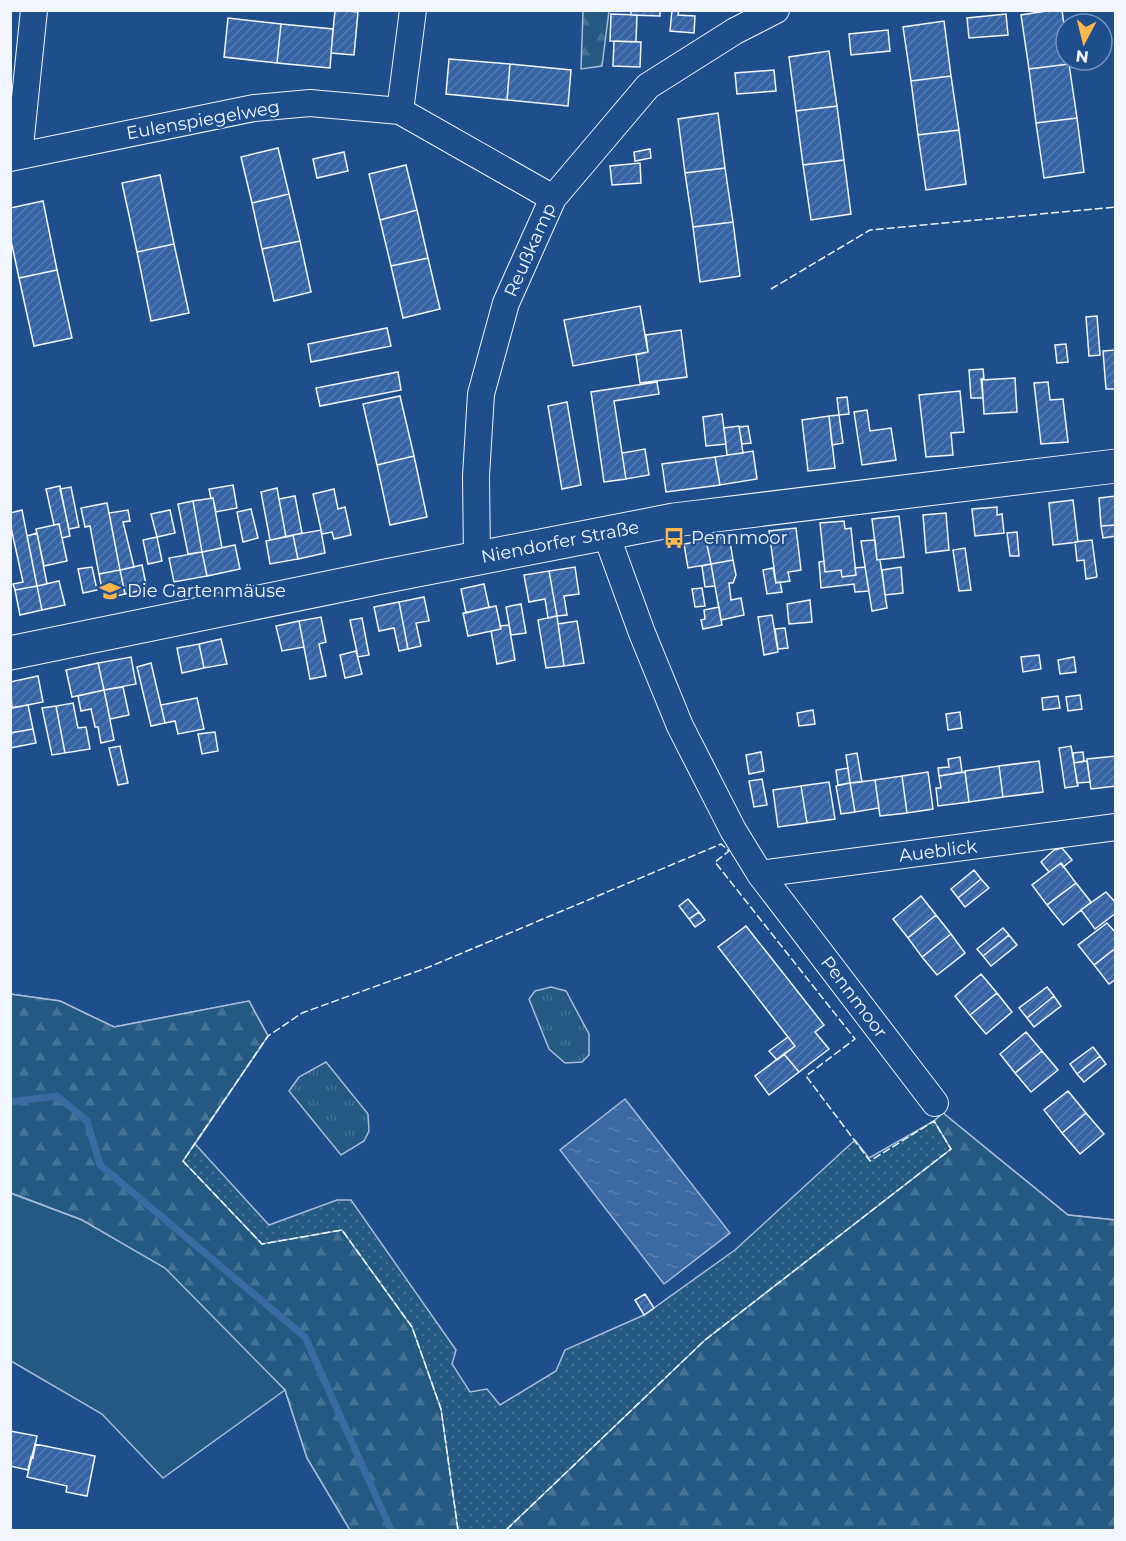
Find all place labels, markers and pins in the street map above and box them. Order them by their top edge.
bus stop icon: Pennmoor [662,526,686,550]
place label: Pennmoor [691,527,788,549]
school or university icon: Die Gartenmäuse [98,579,122,603]
place label: Die Gartenmäuse [127,580,286,602]

